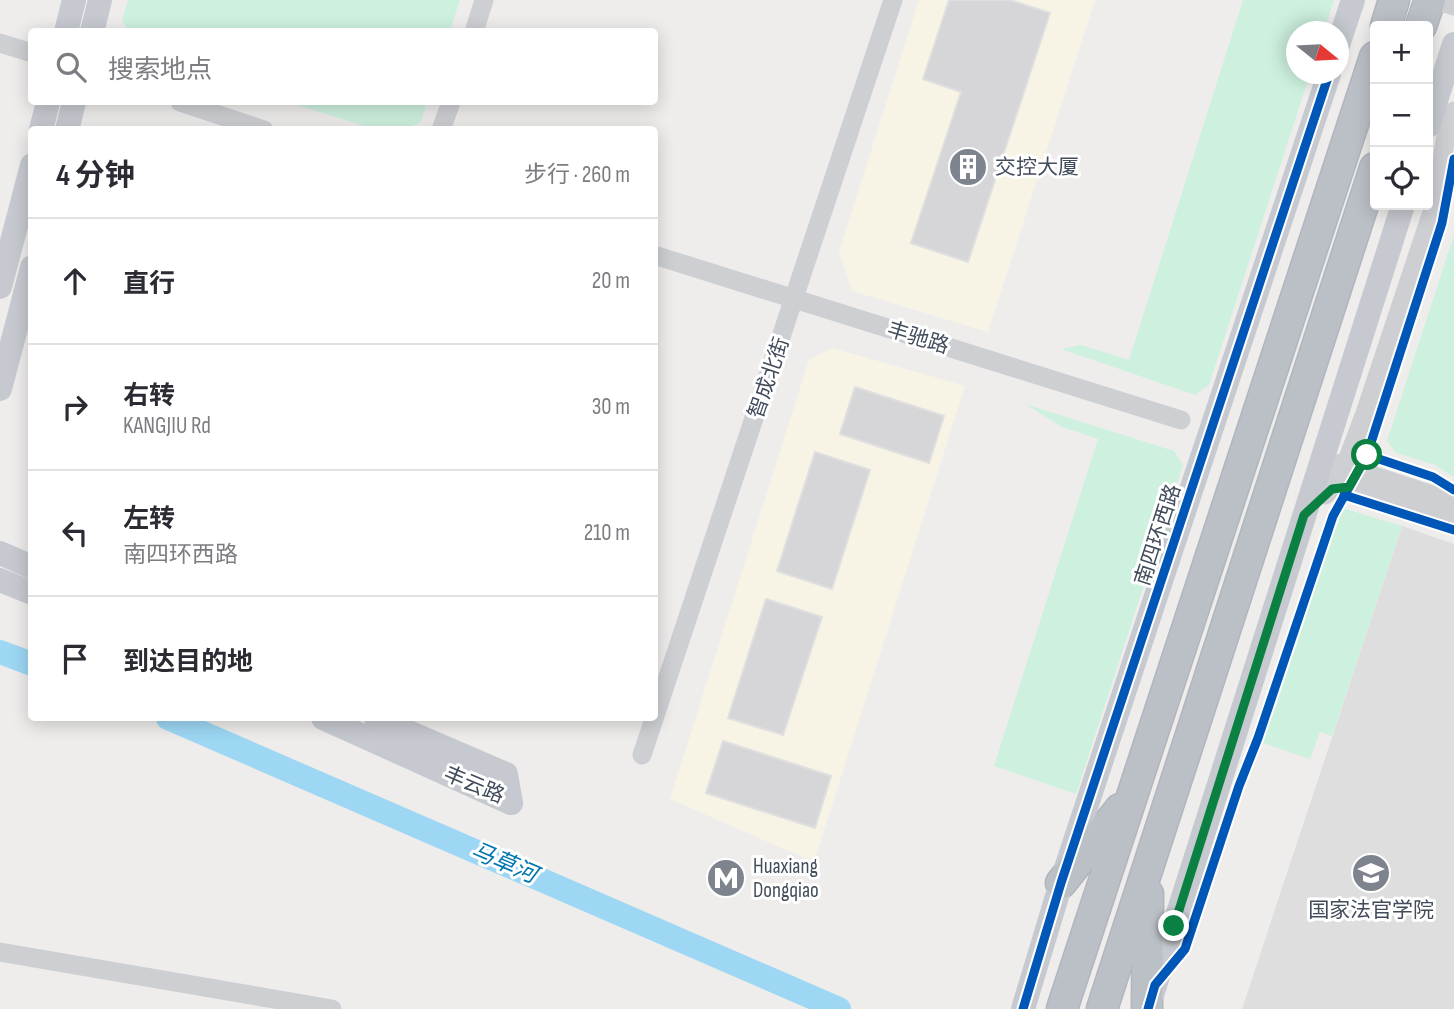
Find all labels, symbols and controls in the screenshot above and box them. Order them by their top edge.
north arrow [1286,21,1349,84]
map controls [1370,21,1433,210]
button: + [1370,21,1433,84]
search box [28,28,658,105]
icon: search [52,48,90,86]
text: 搜索地点 [108,55,212,86]
button: − [1370,84,1433,147]
building icon: 交控大厦 [947,146,989,188]
button: locate [1370,147,1433,210]
place label: 交控大厦 [995,155,1079,180]
text: 4 分钟 [56,158,135,194]
text: 步行 · 260 m [524,161,630,189]
icon: ahead [56,262,94,300]
text: 20 m [592,267,630,295]
text: 直行 [123,269,175,300]
street label: 丰驰路 [884,317,952,359]
street label: 智成北街 [744,334,794,422]
text: 右转 [123,381,175,412]
icon: right [56,388,94,426]
text: 30 m [592,393,630,421]
text: KANGJIU Rd [123,412,211,440]
route start [1351,439,1382,470]
street label: 南四环西路 [1130,481,1186,589]
text: 左转 [123,504,175,535]
icon: left [56,514,94,552]
text: 210 m [584,519,630,547]
text: 南四环西路 [123,541,238,569]
icon: arrive [56,640,94,678]
text: 到达目的地 [123,647,253,678]
street label: 丰云路 [440,761,508,809]
water label: 马草河 [467,837,545,891]
school or university icon: 国家法官学院 [1350,852,1392,894]
place label: Huaxiang Dongqiao [753,854,819,903]
metro station icon: Huaxiang Dongqiao [705,857,747,899]
place label: 国家法官学院 [1308,898,1434,923]
route end [1158,910,1189,941]

